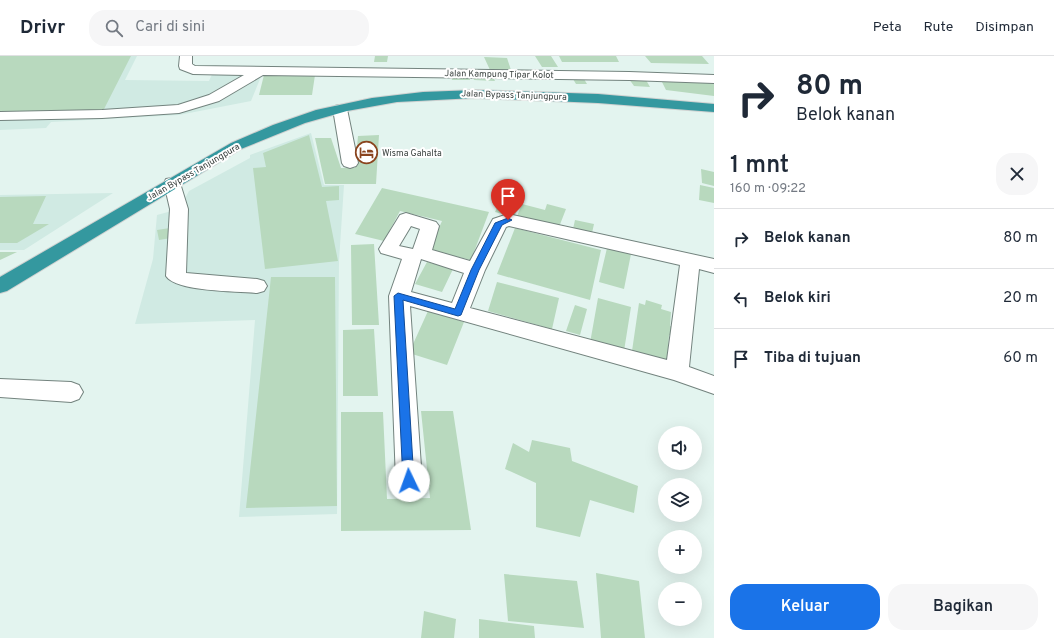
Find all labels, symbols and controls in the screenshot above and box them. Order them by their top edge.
search box [89,10,369,46]
text: Drivr [20,16,65,40]
icon: search [103,17,125,39]
text: Cari di sini [135,18,205,37]
text: Peta [873,19,902,36]
text: Rute [924,19,953,36]
text: Disimpan [975,19,1034,36]
street label: Jalan Kampung Tipar Kolot [444,68,554,81]
text: 80 m [796,69,863,105]
icon: right [730,72,782,124]
street label: Jalan Bypass Tanjungpura [461,88,567,103]
text: Belok kanan [796,104,895,127]
hotel icon: Wisma Gahalta [354,140,380,166]
street label: Jalan Bypass Tanjungpura [145,141,242,204]
place label: Wisma Gahalta [382,148,442,159]
text: 1 mnt [730,151,789,181]
button: close [996,153,1038,195]
pin [491,179,525,220]
text: 160 m · 09:22 [730,181,806,197]
icon: arrive [497,185,519,207]
icon: right [730,228,752,250]
text: Belok kanan [764,229,851,248]
text: 80 m [1003,229,1038,248]
icon: left [730,288,752,310]
text: Belok kiri [764,289,831,308]
text: 20 m [1003,289,1038,308]
icon: arrive [730,348,752,370]
text: Tiba di tujuan [764,349,861,368]
text: 60 m [1003,349,1038,368]
map controls [658,426,702,626]
button: sound [658,426,702,470]
position arrow [388,460,430,502]
button: layers [658,478,702,522]
button: + [658,530,702,574]
button: − [658,582,702,626]
button: Keluar [730,584,880,630]
button: Bagikan [888,584,1038,630]

